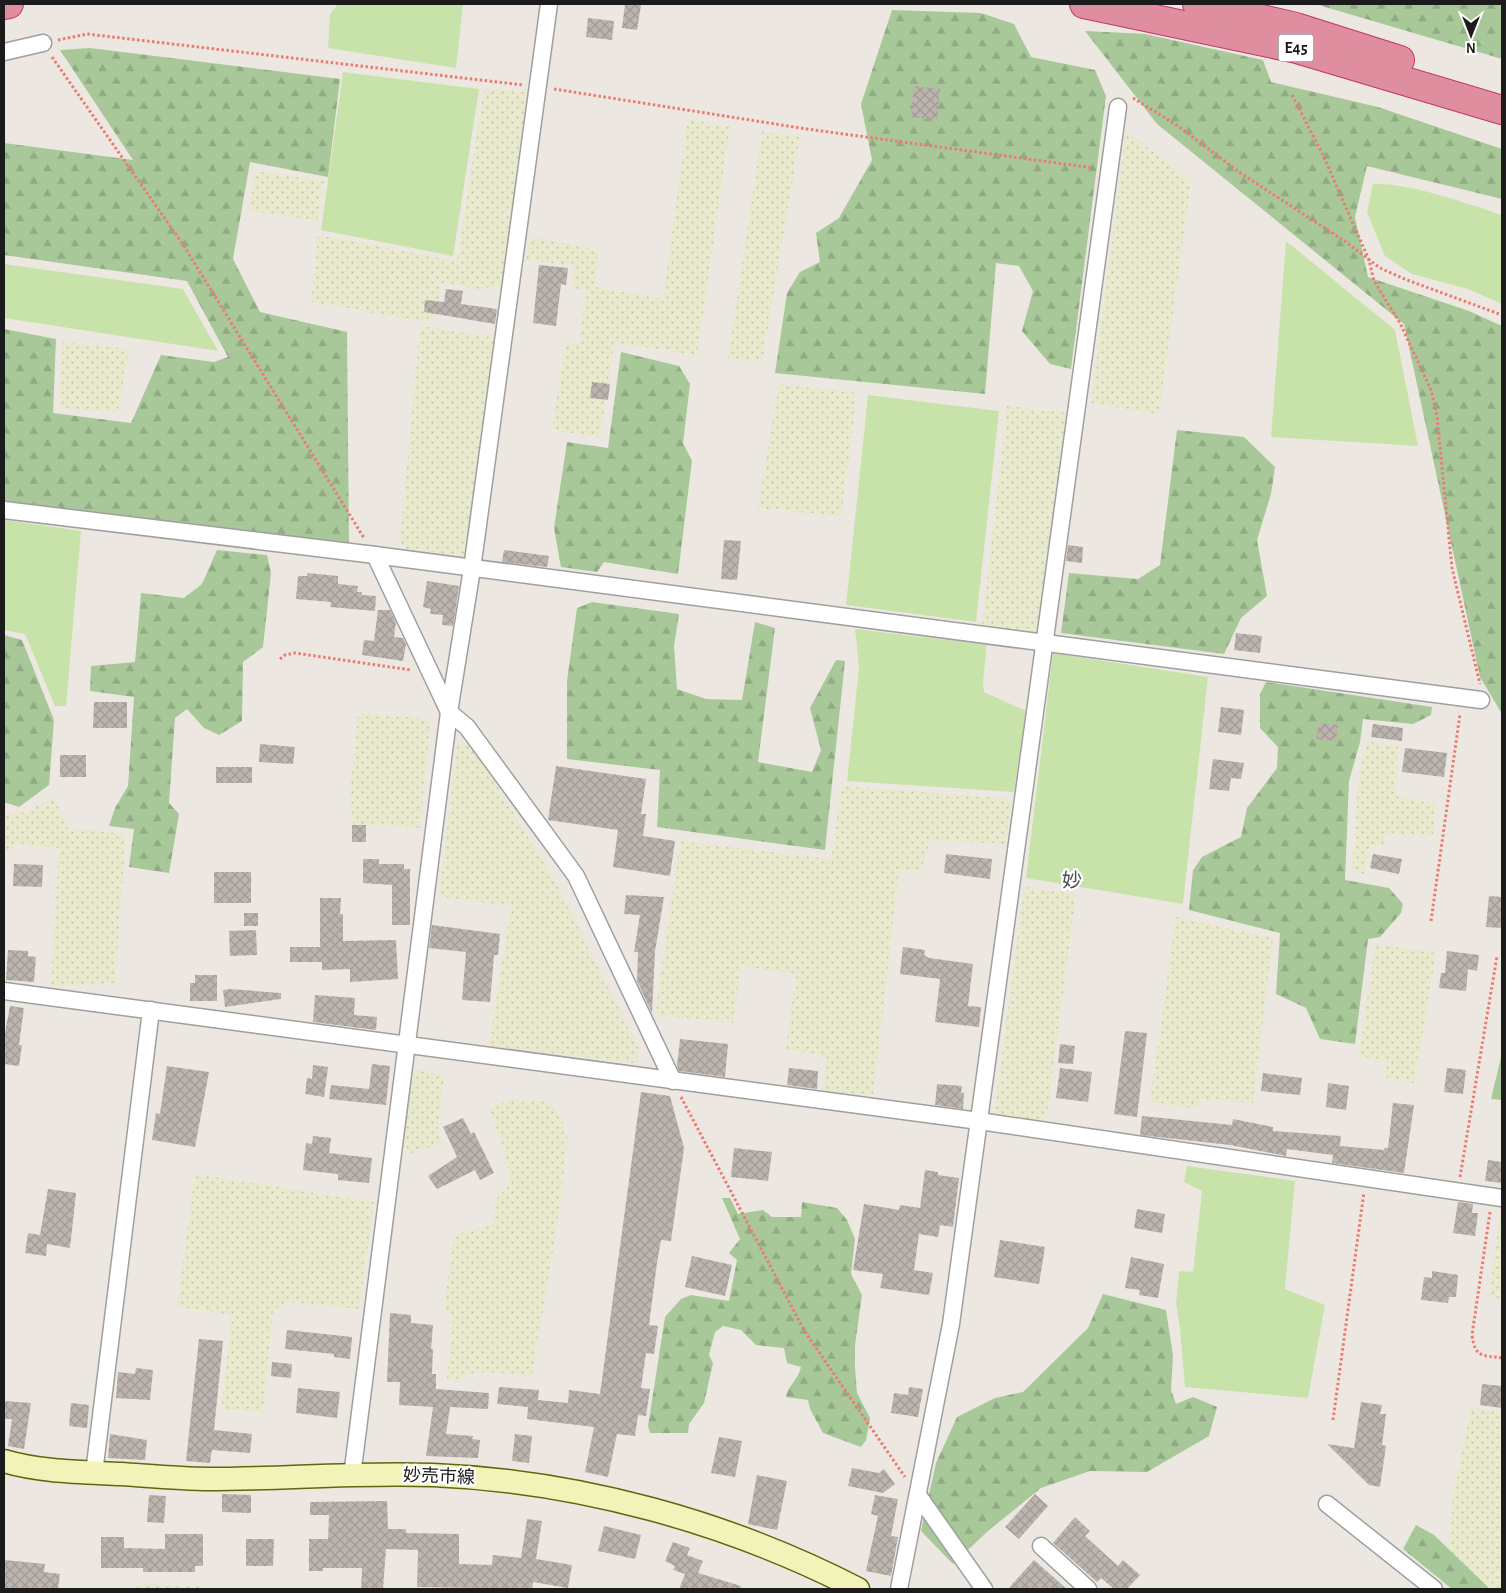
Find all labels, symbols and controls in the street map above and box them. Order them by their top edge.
north arrow [1446,10,1496,60]
road number: E45 [1278,34,1314,62]
text: N [1466,40,1476,54]
district label: 妙 [1062,870,1082,891]
street label: 妙売市線 [403,1465,475,1487]

